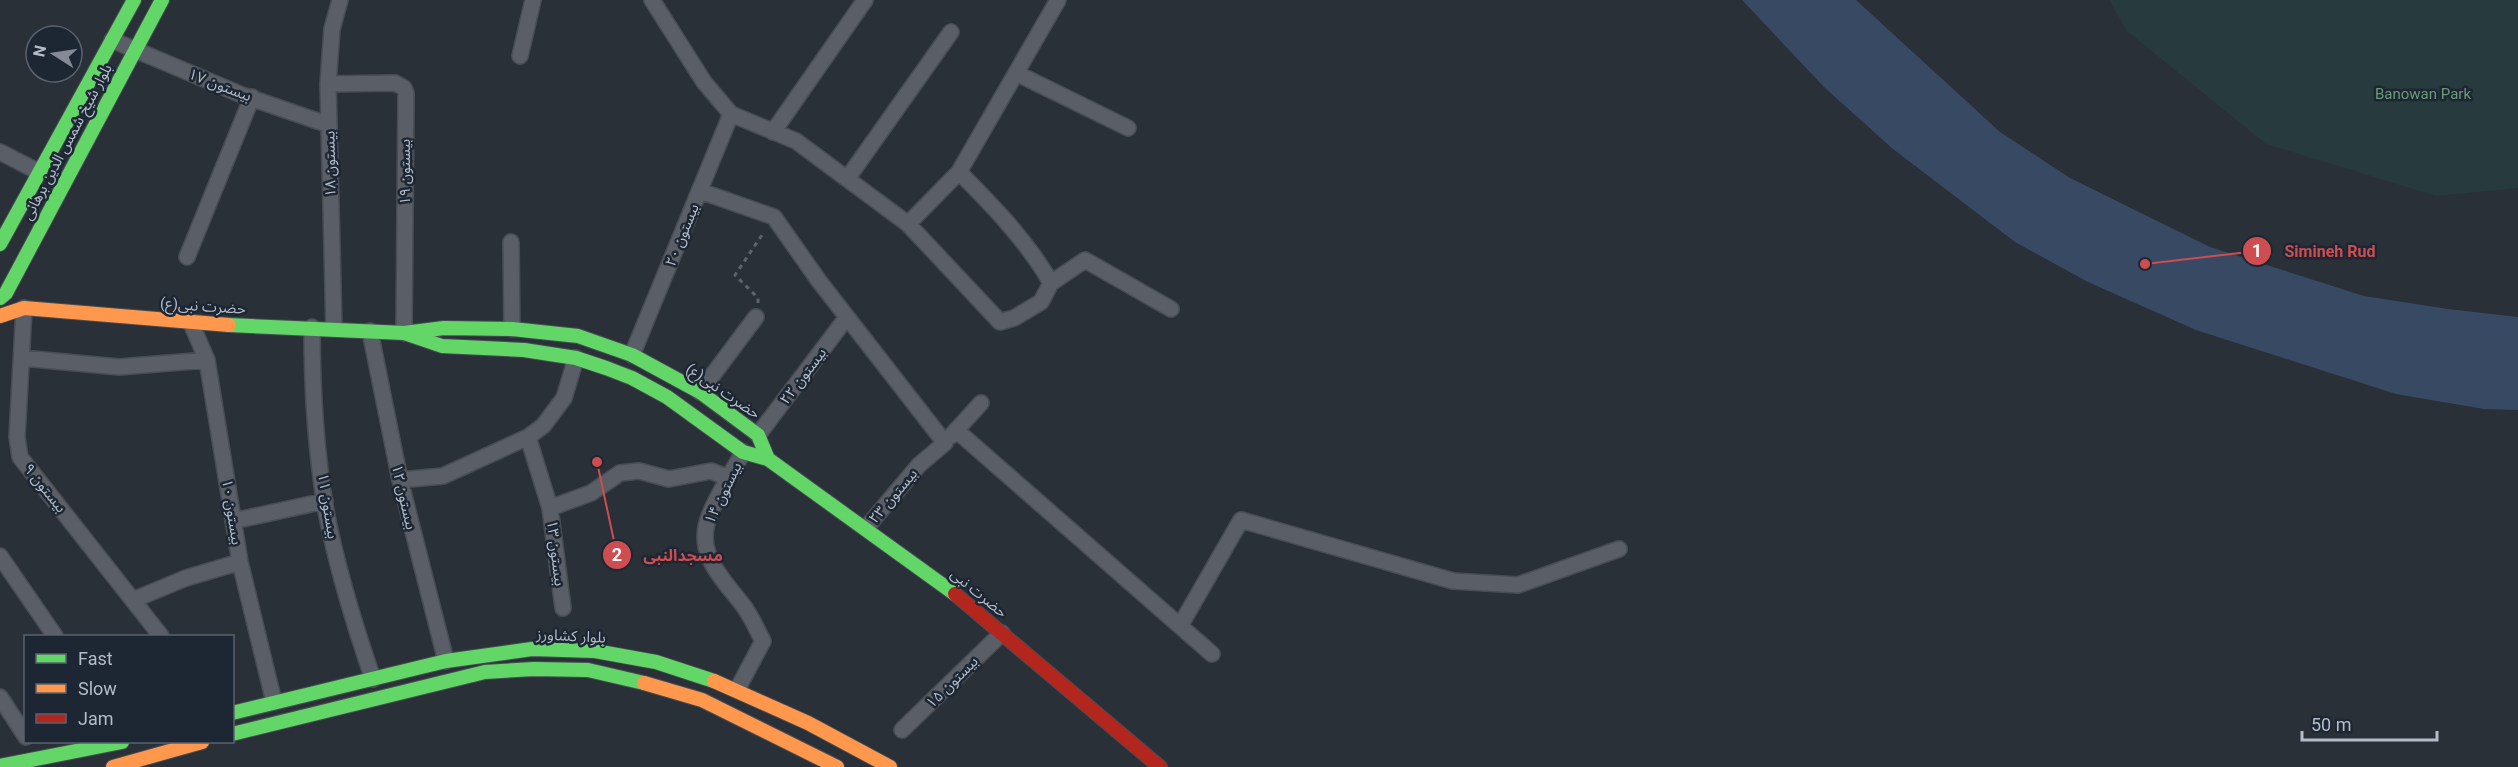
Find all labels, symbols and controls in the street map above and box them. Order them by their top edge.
north arrow [24,24,84,84]
text: N [29,43,50,58]
street label: بلوار شیخ شمس الدین برهانی [18,61,119,225]
street label: بیستون ۱۷ [186,65,254,105]
park label: Banowan Park [2375,85,2471,103]
street label: بیستون ۱۸ [320,131,340,197]
street label: بیستون ۱۹ [396,139,414,205]
street label: بیستون ۲۰ [661,201,703,269]
callout: Simineh Rud [2242,234,2387,268]
text: 1 [2252,240,2262,261]
text: Simineh Rud [2285,242,2375,261]
street label: حضرت نبی(ع) [159,294,247,321]
street label: بیستون ۲۲ [776,344,830,408]
street label: حضرت نبی(ع) [681,360,764,425]
street label: بیستون ۱۴ [700,459,746,527]
street label: بیستون ۹ [20,460,70,516]
street label: بیستون ۱۲ [388,463,420,531]
street label: بیستون ۲۳ [865,465,921,527]
street label: بیستون ۱۱ [314,472,342,540]
street label: بیستون ۱۰ [218,478,246,546]
street label: بیستون ۱۳ [543,519,569,587]
callout: مسجدالنبی [602,538,735,572]
text: 2 [612,544,622,565]
text: مسجدالنبی [643,546,723,565]
street label: حضرت نبی [947,565,1011,621]
street label: بلوار کشاورز [535,625,606,647]
legend [24,635,234,743]
text: Fast [78,648,113,669]
street label: بیستون ۱۵ [922,652,982,712]
text: Slow [78,678,117,699]
scale bar [2302,704,2437,742]
text: Jam [78,708,114,729]
text: 50 m [2311,714,2351,735]

